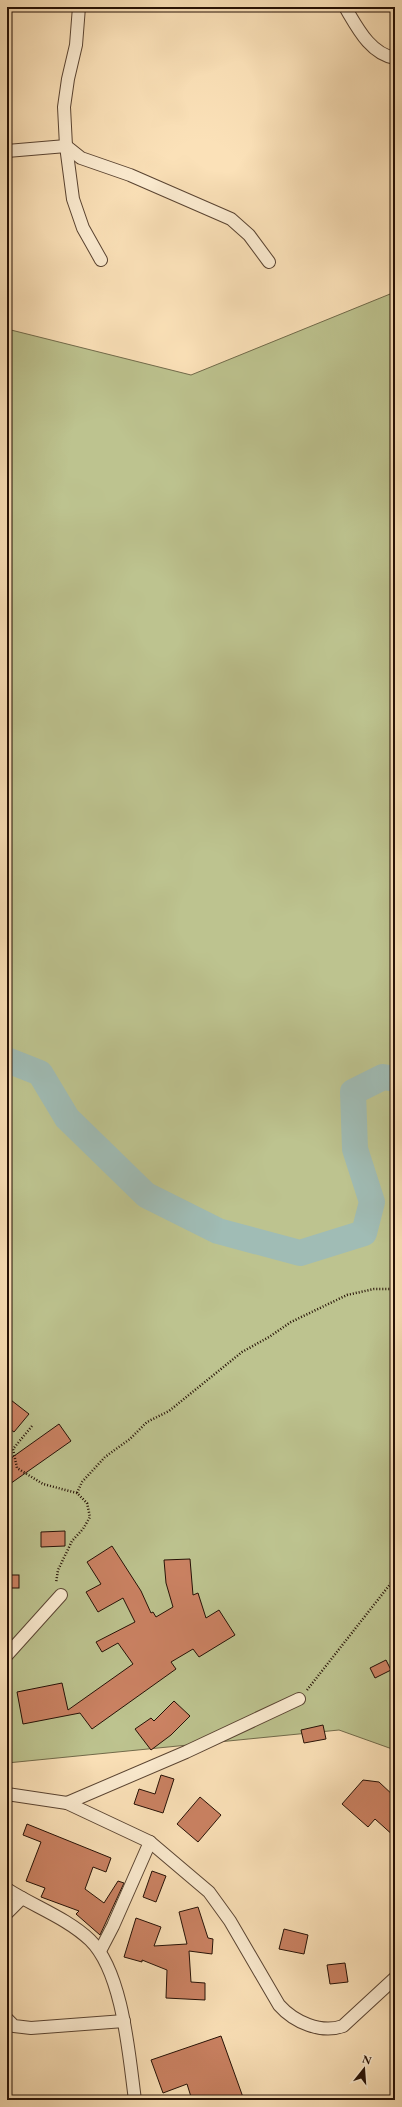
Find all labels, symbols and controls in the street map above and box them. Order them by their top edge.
north arrow [344,2049,384,2089]
text: N [361,2051,373,2067]

